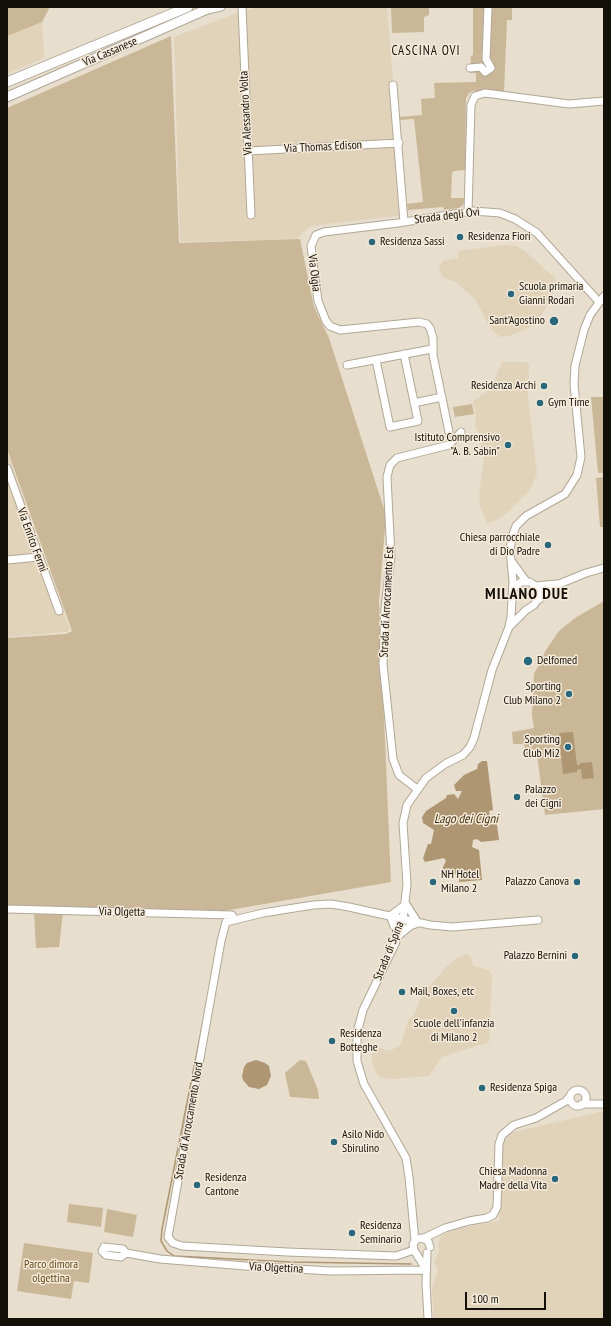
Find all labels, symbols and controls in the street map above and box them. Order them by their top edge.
street label: Via Cassanese [81,34,139,70]
district label: CASCINA OVI [391,43,461,59]
street label: Via Alessandro Volta [237,70,255,156]
street label: Via Thomas Edison [284,138,362,156]
street label: Strada degli Ovi [413,205,481,227]
place label: Residenza Fiori [468,230,531,244]
marker: Residenza Fiori [455,232,465,242]
place label: Residenza Sassi [380,235,445,249]
marker: Residenza Sassi [367,237,377,247]
street label: Via Olgia [305,254,323,292]
place label: Scuola primaria Gianni Rodari [519,280,583,308]
marker: Scuola primaria Gianni Rodari [506,289,516,299]
place label: Sant'Agostino [489,314,545,328]
marker: Sant'Agostino [548,315,560,327]
place label: Residenza Archi [471,379,536,393]
marker: Residenza Archi [539,381,549,391]
place label: Gym Time [548,396,590,410]
marker: Gym Time [535,398,545,408]
place label: Istituto Comprensivo "A. B. Sabin" [414,431,500,459]
marker: Istituto Comprensivo "A. B. Sabin" [503,440,513,450]
street label: Via Enrico Fermi [14,506,50,574]
place label: Chiesa parrocchiale di Dio Padre [460,531,540,559]
marker: Chiesa parrocchiale di Dio Padre [543,540,553,550]
street label: Strada di Arroccamento Est [377,546,397,658]
district label: MILANO DUE [485,584,569,604]
place label: Delfomed [537,654,577,668]
marker: Delfomed [522,655,534,667]
place label: Sporting Club Milano 2 [504,680,561,708]
marker: Sporting Club Milano 2 [564,689,574,699]
place label: Sporting Club Mi2 [523,733,560,761]
marker: Sporting Club Mi2 [563,742,573,752]
place label: Palazzo dei Cigni [525,783,561,811]
marker: Palazzo dei Cigni [512,792,522,802]
water label: Lago dei Cigni [434,811,498,827]
place label: NH Hotel Milano 2 [441,868,479,896]
place label: Palazzo Canova [505,875,569,889]
marker: NH Hotel Milano 2 [428,877,438,887]
marker: Palazzo Canova [572,877,582,887]
street label: Via Olgetta [99,904,145,920]
street label: Strada di Spina [371,919,407,983]
place label: Palazzo Bernini [504,949,567,963]
marker: Palazzo Bernini [570,951,580,961]
place label: Mail, Boxes, etc [410,985,474,999]
marker: Mail, Boxes, etc [397,987,407,997]
marker: Scuole dell'infanzia di Milano 2 [449,1006,459,1016]
place label: Scuole dell'infanzia di Milano 2 [414,1017,494,1045]
place label: Residenza Botteghe [340,1027,381,1055]
marker: Residenza Botteghe [327,1036,337,1046]
street label: Strada di Arroccamento Nord [172,1061,206,1181]
place label: Residenza Spiga [490,1081,557,1095]
marker: Residenza Spiga [477,1083,487,1093]
place label: Asilo Nido Sbirulino [342,1128,384,1156]
marker: Asilo Nido Sbirulino [329,1137,339,1147]
place label: Chiesa Madonna Madre della Vita [479,1165,547,1193]
place label: Residenza Cantone [205,1171,246,1199]
marker: Chiesa Madonna Madre della Vita [550,1174,560,1184]
marker: Residenza Cantone [192,1180,202,1190]
place label: Residenza Seminario [360,1219,402,1247]
marker: Residenza Seminario [347,1228,357,1238]
park label: Parco dimora olgettina [24,1258,78,1286]
street label: Via Olgettina [249,1259,303,1277]
scale bar [467,1284,548,1310]
text: 100 m [472,1291,499,1306]

